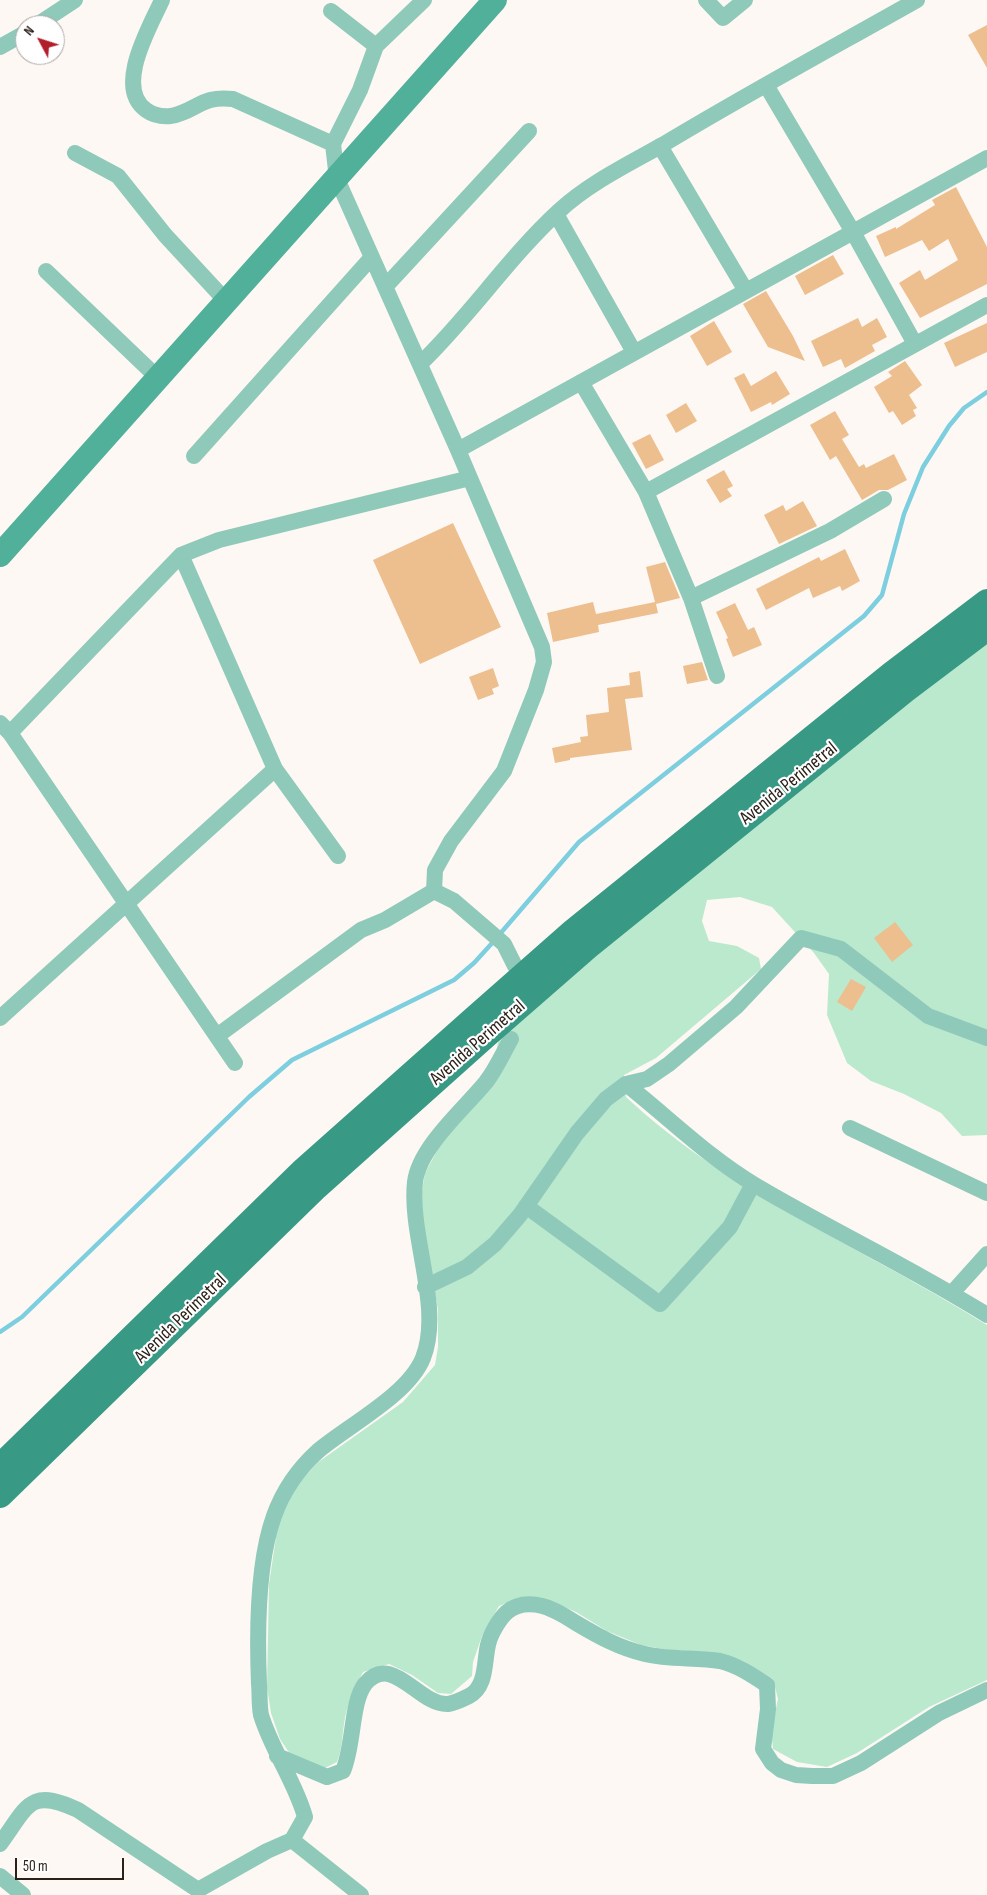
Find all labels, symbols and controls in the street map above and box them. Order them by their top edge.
north arrow [15,15,65,65]
text: N [20,22,38,39]
street label: Avenida Perimetral [736,738,842,830]
street label: Avenida Perimetral [426,995,530,1091]
street label: Avenida Perimetral [130,1270,232,1368]
scale bar [18,1848,126,1880]
text: 50 m [23,1857,48,1876]

